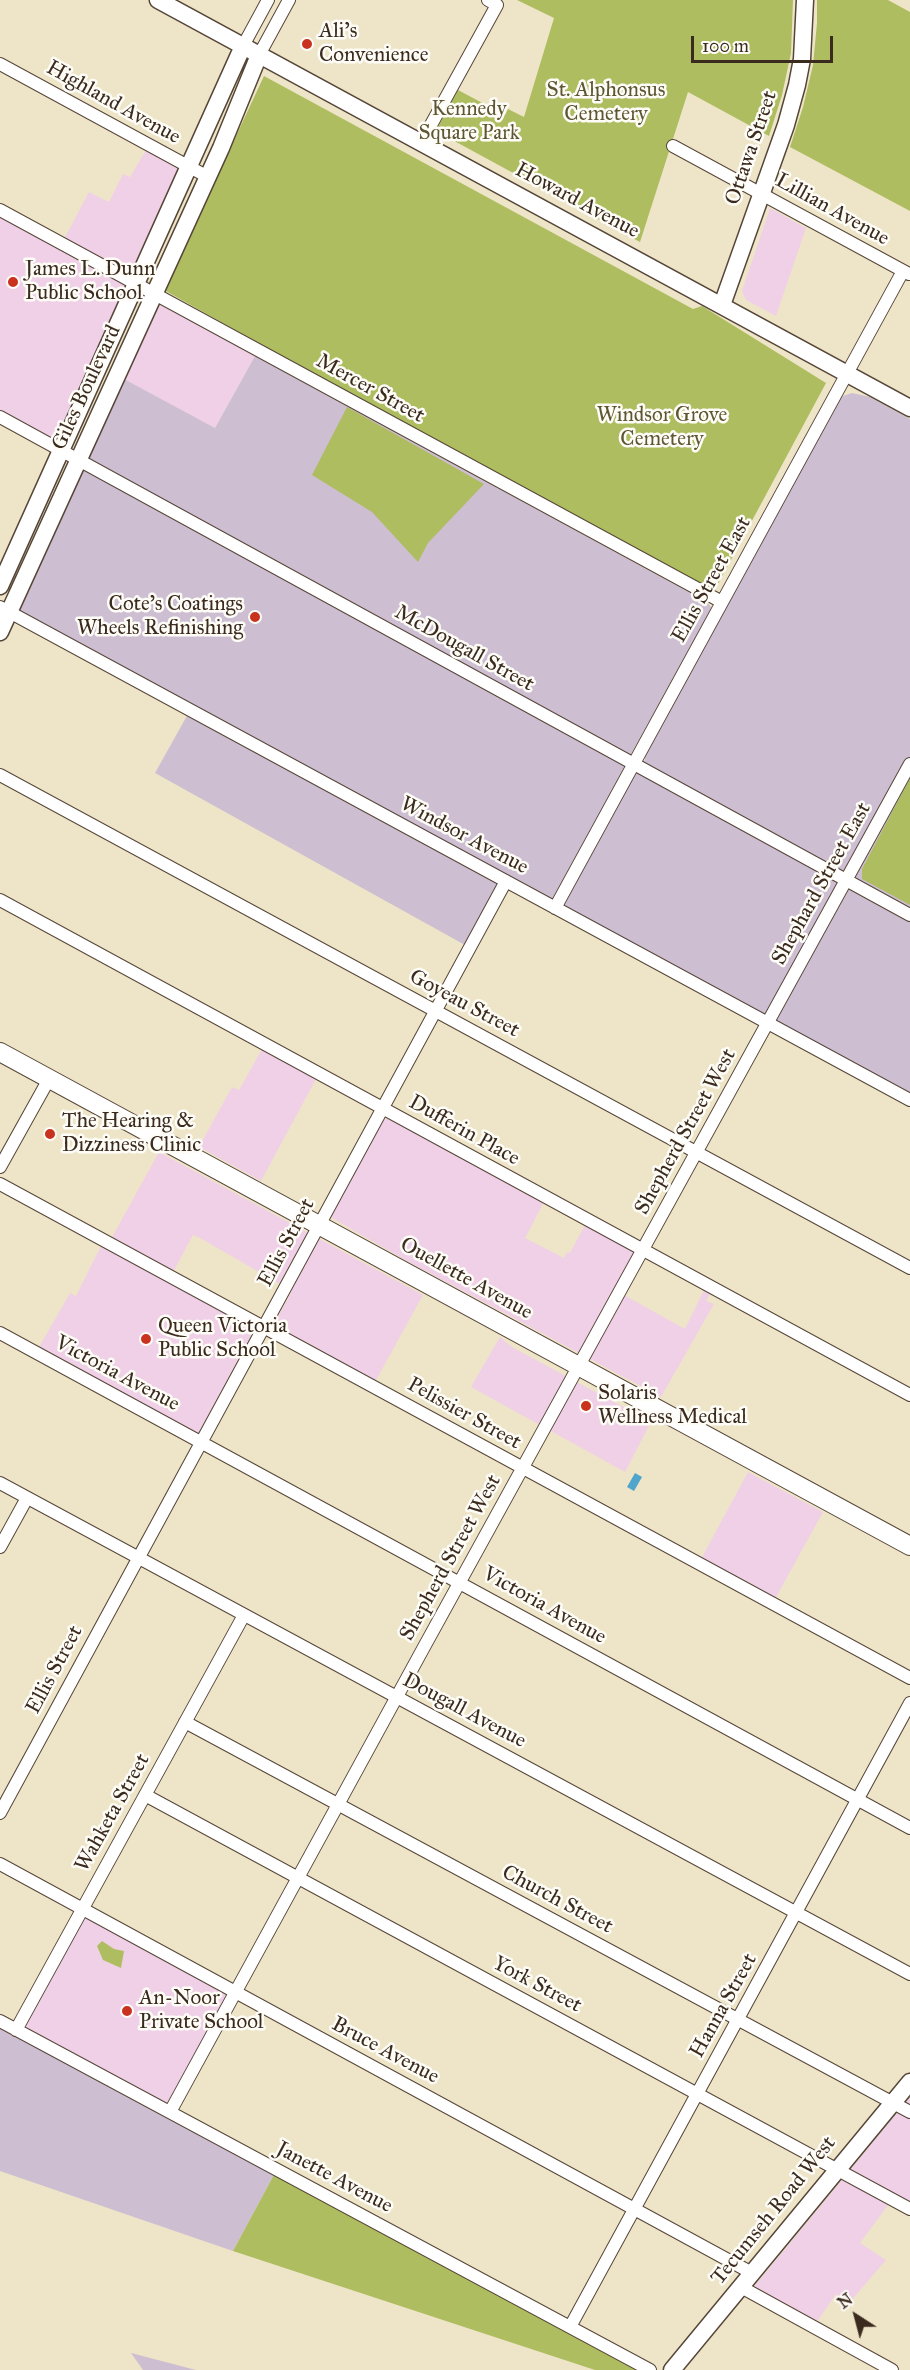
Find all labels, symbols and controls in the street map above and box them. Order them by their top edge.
place label: Ali's Convenience [319,19,428,69]
scale bar [694,24,836,62]
text: 100 m [702,35,749,57]
marker: Ali's Convenience [300,37,314,51]
street label: Highland Avenue [42,56,184,150]
park label: St. Alphonsus Cemetery [547,78,665,128]
street label: Ottawa Street [721,88,783,208]
park label: Kennedy Square Park [418,97,520,147]
street label: Howard Avenue [511,158,643,244]
street label: Lillian Avenue [771,168,893,252]
place label: James L. Dunn Public School [25,257,155,307]
marker: James L. Dunn Public School [6,275,20,289]
street label: Giles Boulevard [47,322,127,454]
street label: Mercer Street [311,349,429,429]
park label: Windsor Grove Cemetery [597,403,727,453]
street label: Ellis Street East [667,513,757,647]
place label: Cote's Coatings Wheels Refinishing [77,592,243,642]
street label: McDougall Street [390,600,538,698]
marker: Cote's Coatings Wheels Refinishing [248,610,262,624]
street label: Windsor Avenue [396,792,532,880]
street label: Shephard Street East [767,798,877,970]
street label: Goyeau Street [405,964,523,1044]
street label: Shepherd Street West [630,1045,742,1219]
street label: Dufferin Place [404,1090,524,1172]
place label: The Hearing & Dizziness Clinic [62,1109,201,1159]
marker: The Hearing & Dizziness Clinic [43,1127,57,1141]
street label: Ellis Street [253,1194,321,1292]
street label: Ouellette Avenue [396,1232,536,1326]
place label: Queen Victoria Public School [158,1314,287,1364]
street label: Victoria Avenue [50,1331,184,1417]
marker: Queen Victoria Public School [139,1332,153,1346]
street label: Pelissier Street [403,1372,525,1456]
place label: Solaris Wellness Medical [598,1381,747,1431]
marker: Solaris Wellness Medical [579,1399,593,1413]
street label: Shepherd Street West [395,1471,507,1645]
street label: Victoria Avenue [478,1562,610,1650]
street label: Ellis Street [21,1621,89,1719]
street label: Dougall Avenue [398,1668,530,1754]
street label: Wahketa Street [70,1750,156,1876]
street label: Church Street [497,1860,617,1940]
street label: Hanna Street [685,1949,763,2063]
street label: York Street [488,1951,586,2019]
place label: An-Noor Private School [139,1986,264,2036]
marker: An-Noor Private School [120,2004,134,2018]
street label: Bruce Avenue [327,2012,443,2090]
street label: Tecumseh Road West [706,2132,842,2290]
street label: Janette Avenue [272,2137,396,2219]
north arrow [826,2286,886,2346]
text: N [834,2289,856,2313]

